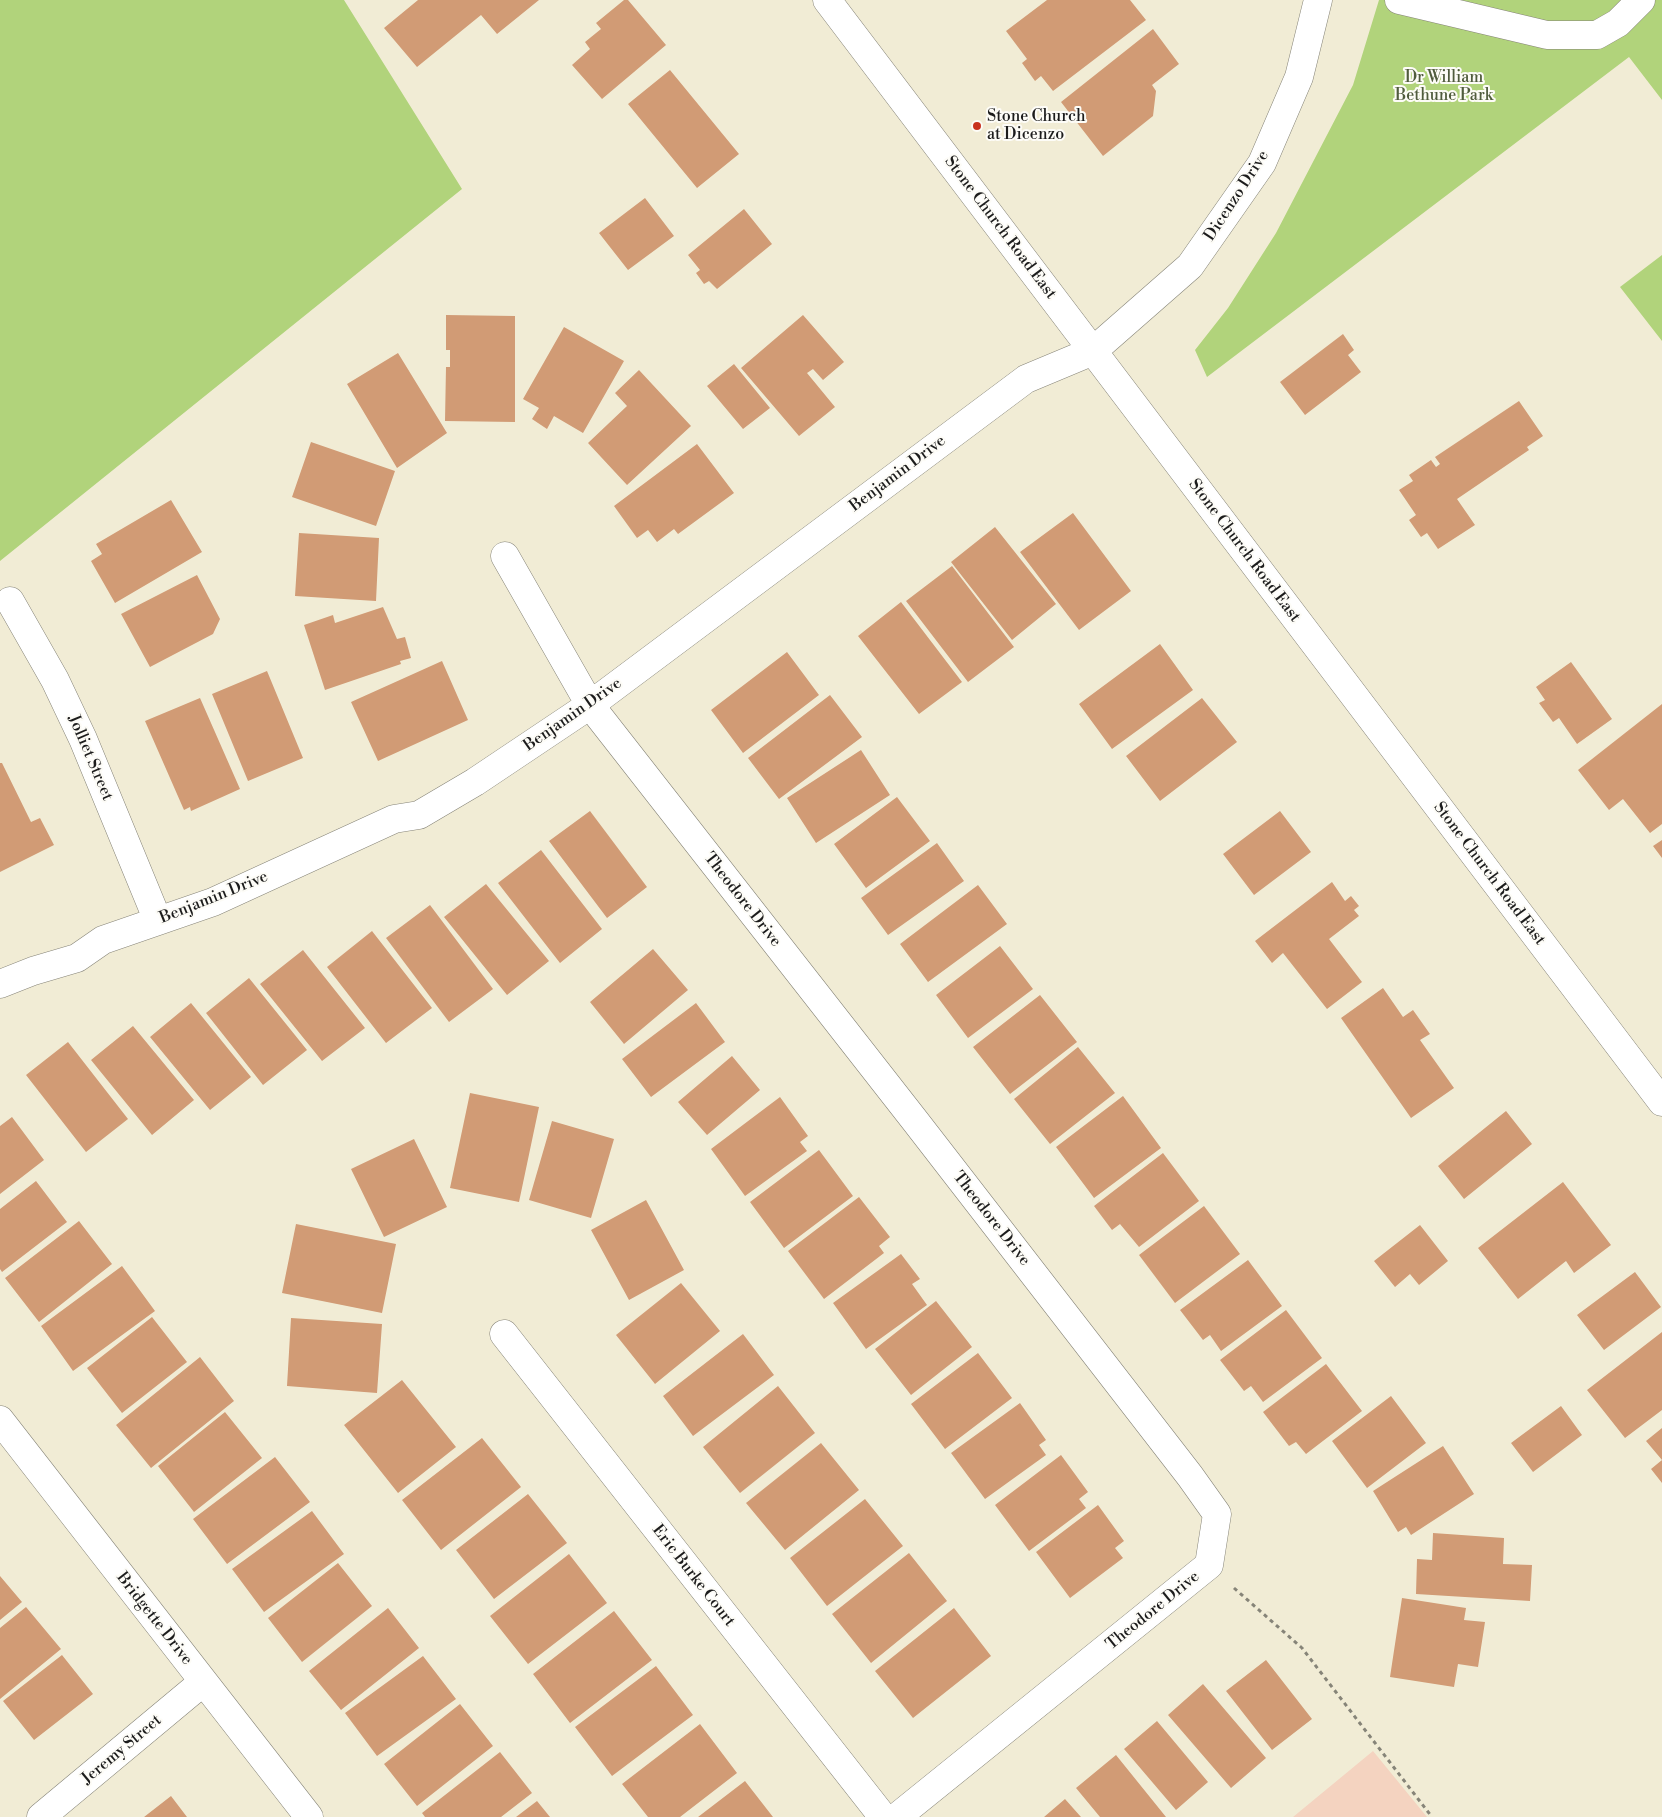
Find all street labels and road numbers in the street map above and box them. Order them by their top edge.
street label: Dicenzo Drive [1201,147,1273,245]
street label: Stone Church Road East [940,153,1060,303]
street label: Benjamin Drive [846,432,950,516]
street label: Stone Church Road East [1184,476,1304,626]
street label: Benjamin Drive [520,674,626,756]
street label: Jolliet Street [63,712,117,804]
street label: Stone Church Road East [1429,799,1549,949]
street label: Theodore Drive [699,849,785,951]
street label: Benjamin Drive [157,868,271,928]
street label: Theodore Drive [948,1168,1034,1270]
street label: Eric Burke Court [647,1521,739,1631]
street label: Theodore Drive [1102,1567,1204,1655]
street label: Bridgette Drive [112,1569,196,1669]
street label: Jeremy Street [78,1711,166,1789]

